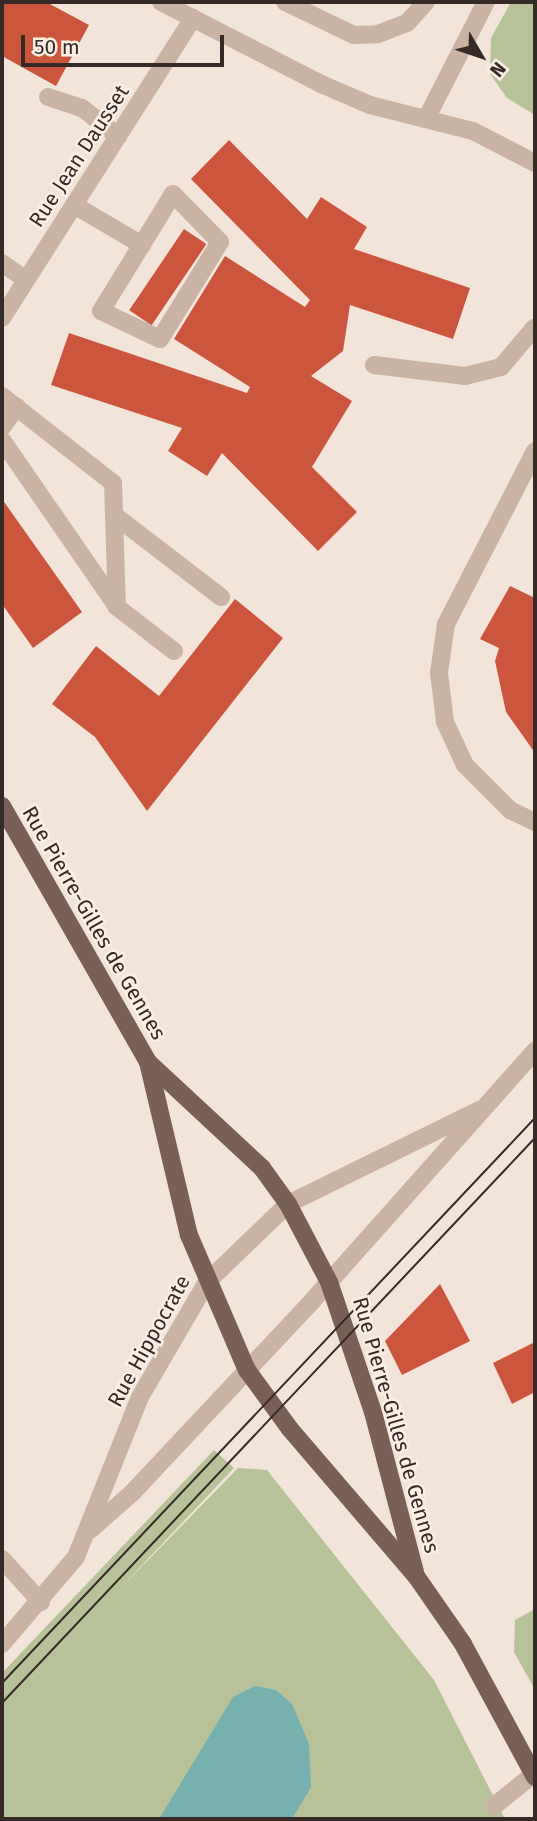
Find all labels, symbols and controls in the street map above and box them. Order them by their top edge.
scale bar [24,21,228,65]
north arrow [446,21,516,91]
text: 50 m [34,34,80,60]
text: N [485,57,511,82]
street label: Rue Jean Dausset [24,80,134,232]
street label: Rue Pierre-Gilles de Gennes [17,802,171,1044]
street label: Rue Hippocrate [102,1271,196,1411]
street label: Rue Pierre-Gilles de Gennes [347,1294,445,1556]

